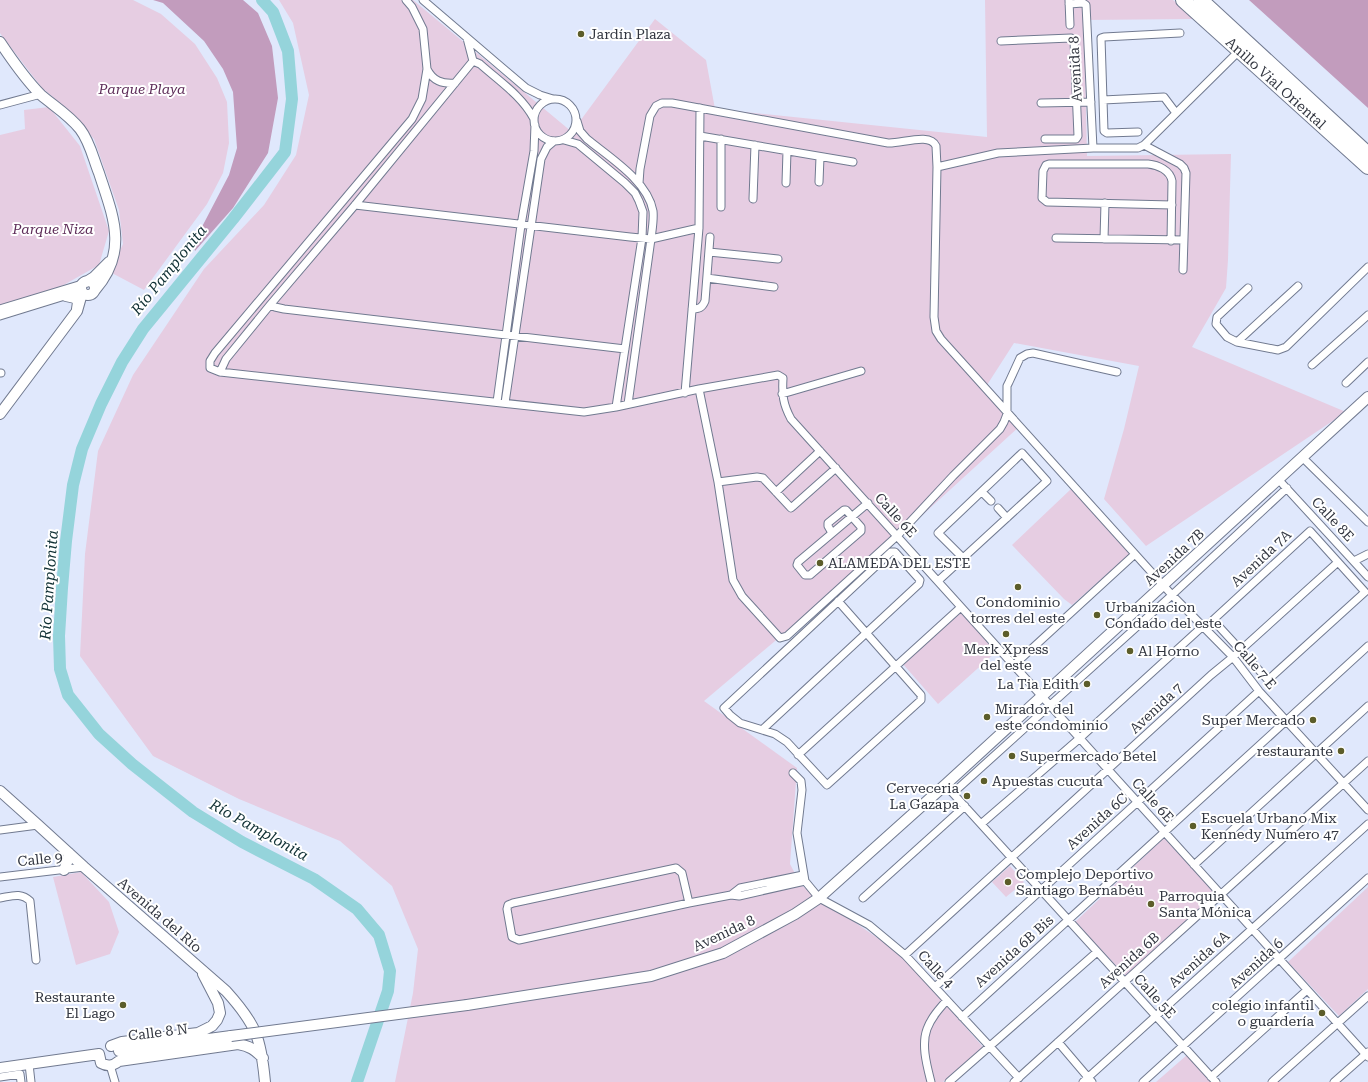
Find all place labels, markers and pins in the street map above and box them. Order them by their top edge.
place label: Jardín Plaza [589,26,671,42]
marker: Jardín Plaza [576,29,586,39]
place label: ALAMEDA DEL ESTE [828,555,970,571]
marker: ALAMEDA DEL ESTE [815,558,825,568]
marker: Condominio torres del este [1013,582,1023,592]
place label: Condominio torres del este [971,594,1066,626]
place label: Urbanizacion Condado del este [1105,599,1222,631]
marker: Urbanizacion Condado del este [1092,610,1102,620]
marker: Merk Xpress del este [1001,629,1011,639]
place label: Merk Xpress del este [964,641,1049,673]
place label: Al Horno [1138,643,1199,659]
marker: Al Horno [1125,646,1135,656]
place label: La Tia Edith [997,676,1079,692]
marker: La Tia Edith [1082,679,1092,689]
place label: Mirador del este condominio [995,701,1108,733]
marker: Mirador del este condominio [982,712,992,722]
place label: Super Mercado [1202,712,1305,728]
marker: Super Mercado [1308,715,1318,725]
place label: restaurante [1257,743,1333,759]
marker: restaurante [1336,746,1346,756]
place label: Supermercado Betel [1020,748,1157,764]
marker: Supermercado Betel [1007,751,1017,761]
place label: Apuestas cucuta [992,773,1103,789]
marker: Apuestas cucuta [979,776,989,786]
place label: Cerveceria La Gazapa [886,780,959,812]
marker: Cerveceria La Gazapa [962,791,972,801]
place label: Escuela Urbano Mix Kennedy Numero 47 [1201,810,1339,842]
marker: Escuela Urbano Mix Kennedy Numero 47 [1188,821,1198,831]
place label: Complejo Deportivo Santiago Bernabéu [1016,866,1153,898]
marker: Complejo Deportivo Santiago Bernabéu [1003,877,1013,887]
place label: Parroquia Santa Mónica [1159,888,1252,920]
marker: Parroquia Santa Mónica [1146,899,1156,909]
place label: Restaurante El Lago [35,989,115,1021]
place label: colegio infantil o guardería [1212,997,1315,1029]
marker: Restaurante El Lago [118,1000,128,1010]
marker: colegio infantil o guardería [1317,1008,1327,1018]

